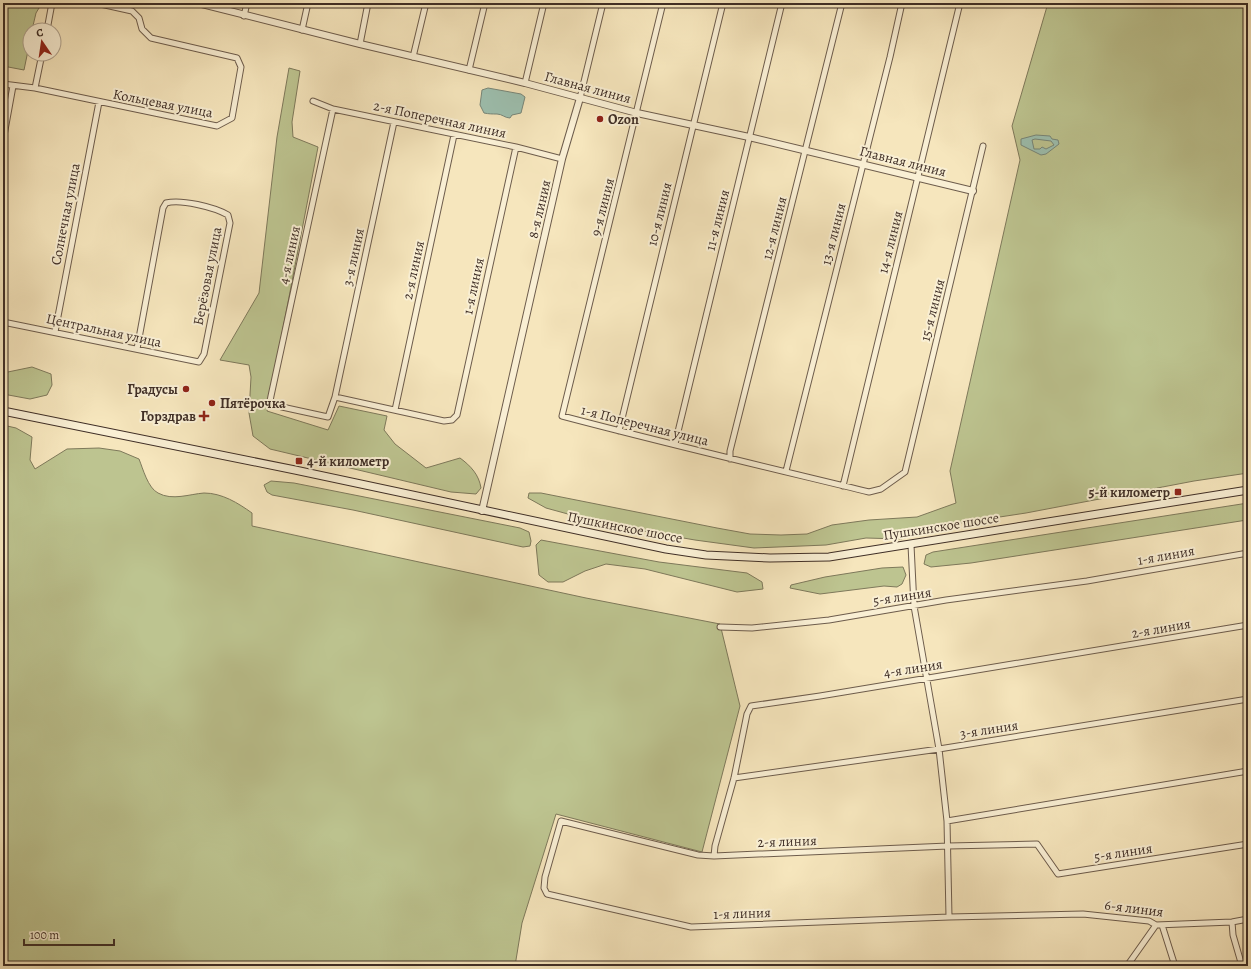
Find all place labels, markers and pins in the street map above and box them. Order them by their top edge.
place label: Ozon [608,110,639,129]
marker: Ozon [595,114,605,124]
place label: Градусы [127,380,178,399]
marker: Градусы [181,384,191,394]
place label: Пятёрочка [220,394,286,413]
marker: Пятёрочка [207,398,217,408]
place label: Горздрав [141,407,196,426]
marker: Горздрав [199,411,209,421]
place label: 4-й километр [307,452,390,471]
marker: 4-й километр [294,456,304,466]
place label: 5-й километр [1088,483,1171,502]
marker: 5-й километр [1173,487,1183,497]

